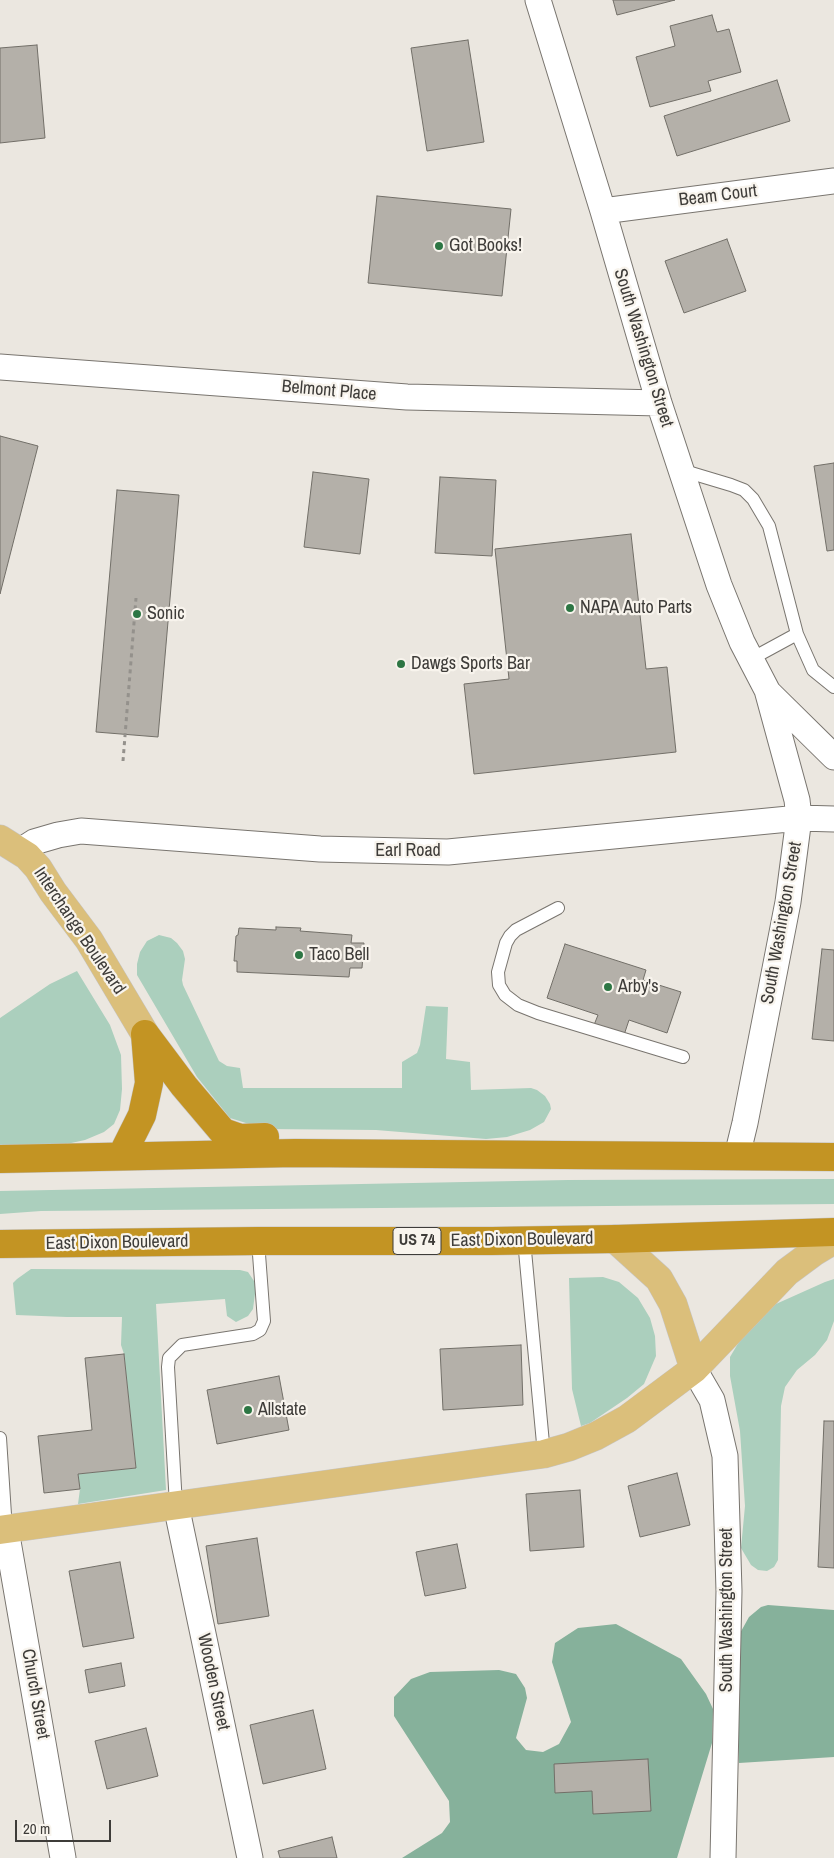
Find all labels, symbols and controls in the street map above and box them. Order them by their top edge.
street label: Beam Court [678,180,758,212]
place label: Got Books! [449,235,522,257]
marker: Got Books! [433,240,445,252]
street label: South Washington Street [609,266,677,430]
street label: Belmont Place [281,376,377,406]
place label: NAPA Auto Parts [580,597,692,619]
marker: NAPA Auto Parts [564,602,576,614]
place label: Sonic [147,603,185,625]
marker: Sonic [131,608,143,620]
place label: Dawgs Sports Bar [411,653,530,675]
marker: Dawgs Sports Bar [395,658,407,670]
street label: Earl Road [375,840,441,862]
street label: South Washington Street [757,840,807,1006]
street label: Interchange Boulevard [29,863,129,999]
place label: Taco Bell [309,944,369,966]
marker: Taco Bell [293,949,305,961]
place label: Arby's [618,976,659,998]
marker: Arby's [602,981,614,993]
road number: US 74 [393,1228,441,1254]
street label: East Dixon Boulevard [450,1228,594,1252]
street label: East Dixon Boulevard [45,1231,189,1255]
place label: Allstate [258,1399,306,1421]
marker: Allstate [242,1404,254,1416]
street label: South Washington Street [716,1528,738,1692]
street label: Wooden Street [192,1632,234,1732]
street label: Church Street [16,1647,54,1741]
scale bar [18,1810,114,1842]
text: 20 m [23,1818,50,1839]

